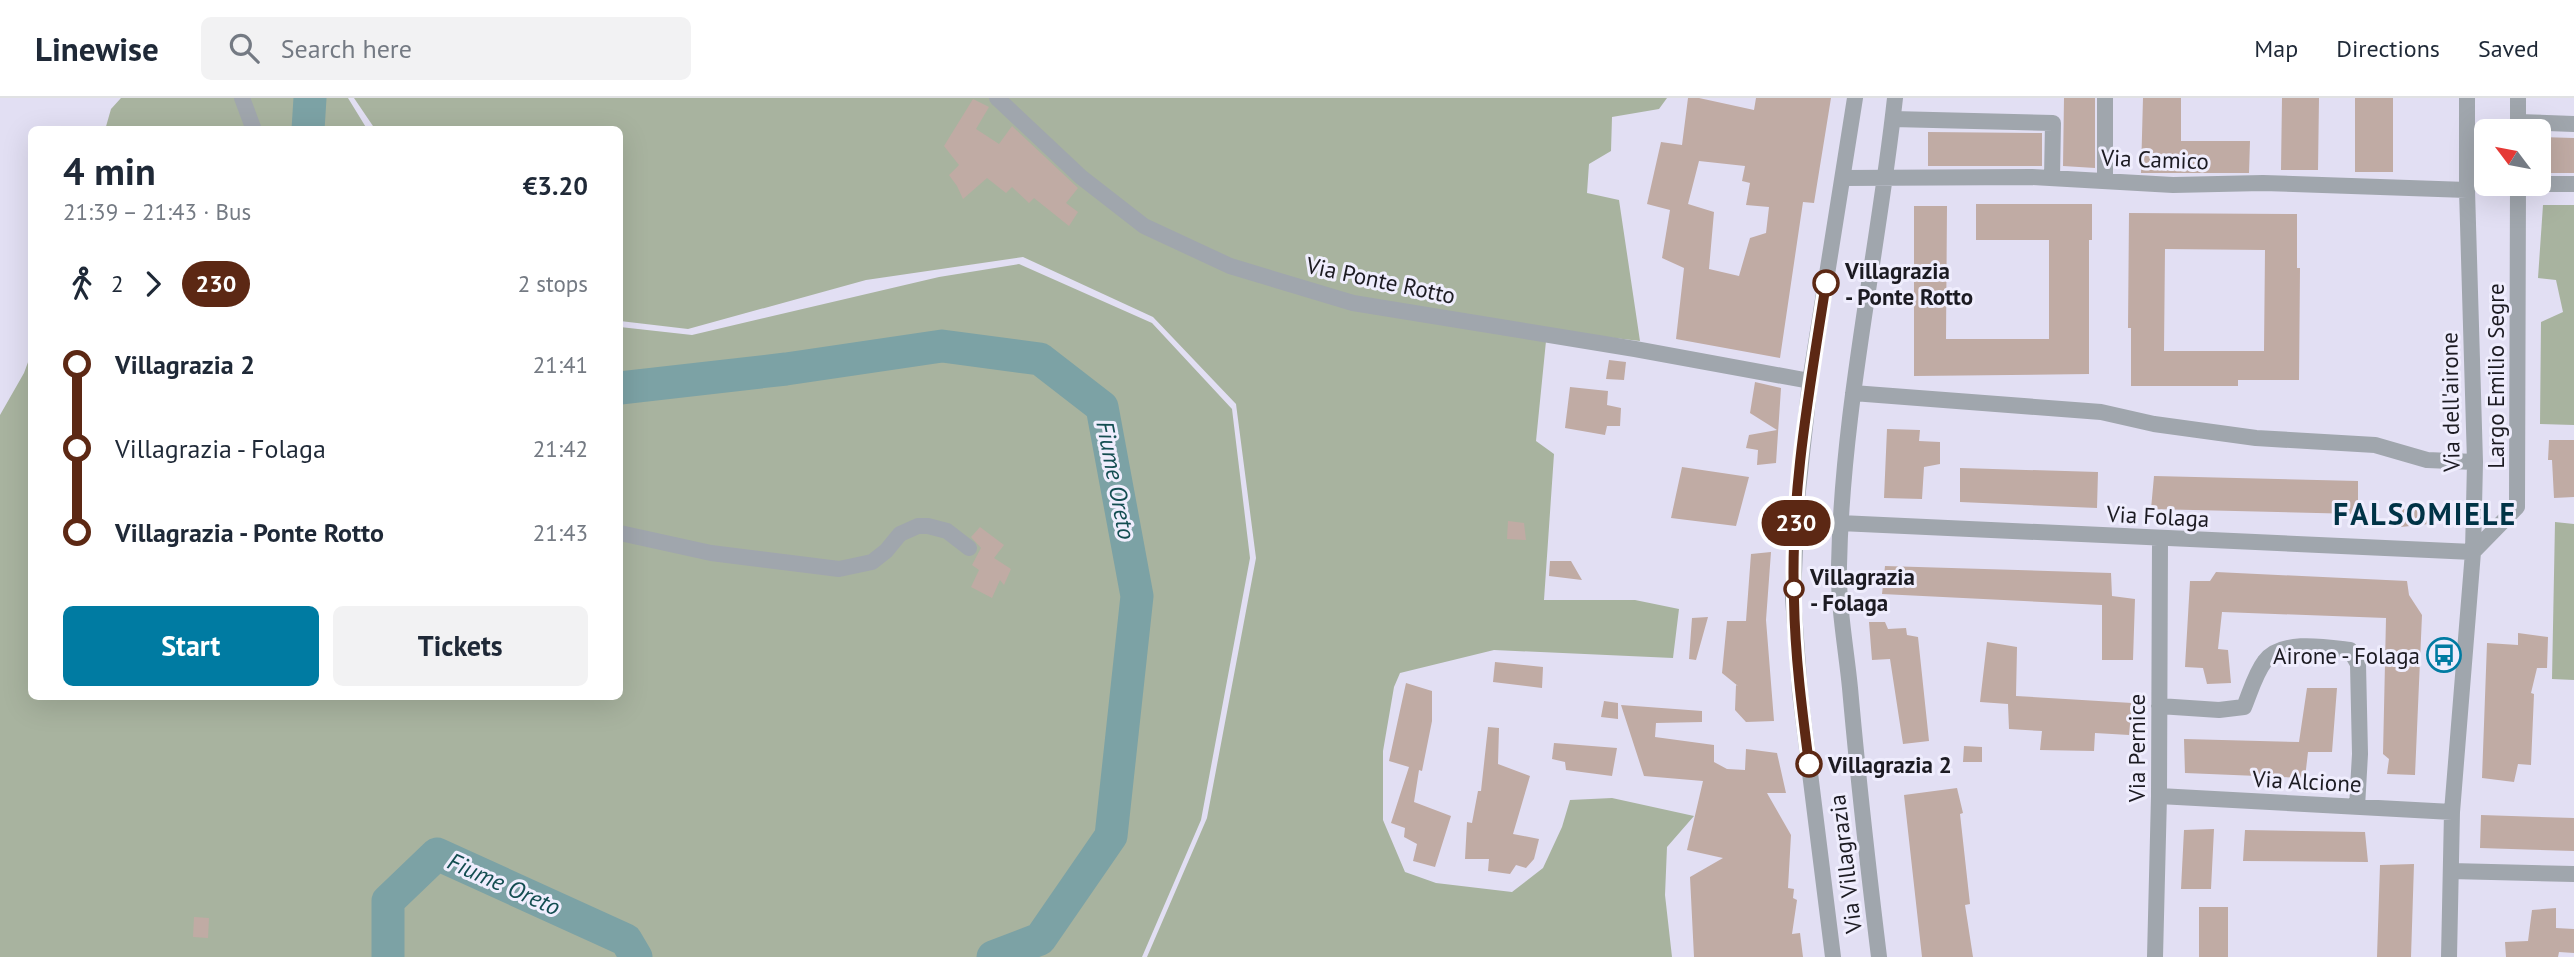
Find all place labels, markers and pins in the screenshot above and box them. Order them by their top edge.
place label: Villagrazia - Ponte Rotto [1844,256,1973,311]
marker: Villagrazia - Ponte Rotto [1813,270,1839,296]
place label: Villagrazia - Folaga [1809,562,1915,617]
marker: Villagrazia - Folaga [1784,579,1804,599]
bus stop icon: Airone - Folaga [2425,636,2463,674]
place label: Airone - Folaga [2273,641,2420,670]
place label: Villagrazia 2 [1827,750,1952,779]
marker: Villagrazia 2 [1796,751,1822,777]

